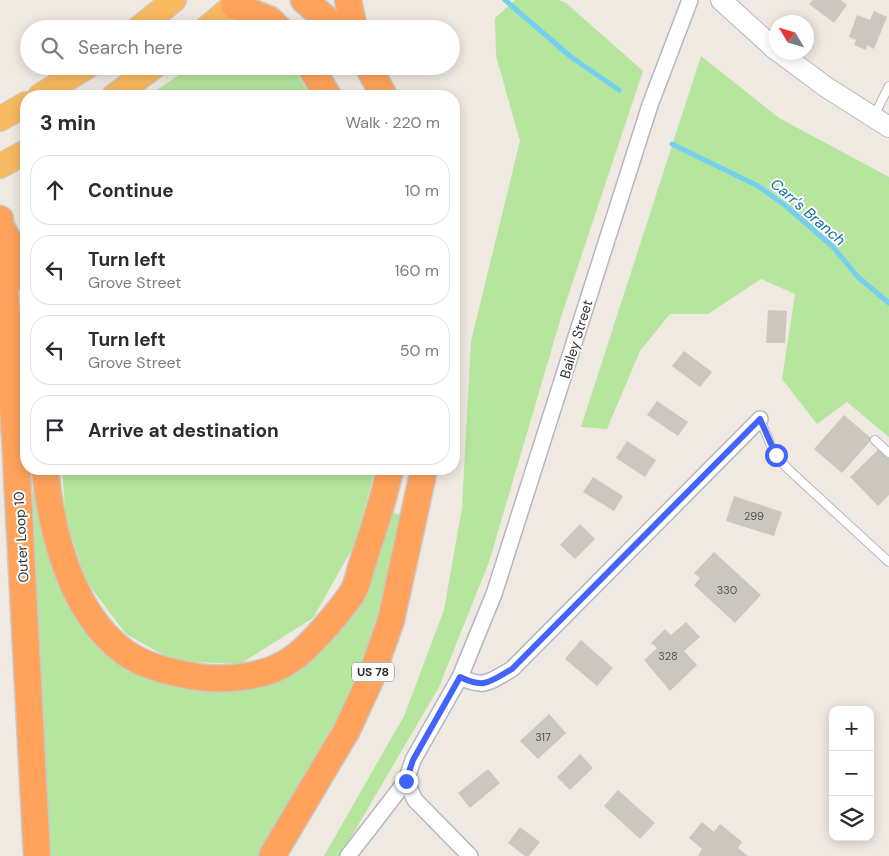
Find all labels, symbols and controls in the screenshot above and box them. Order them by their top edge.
north arrow [769,15,814,60]
search box [20,20,460,75]
icon: search [38,34,66,62]
text: Search here [78,35,183,60]
text: 3 min [40,109,96,137]
text: Walk · 220 m [346,112,440,133]
water label: Carr's Branch [766,174,850,250]
icon: ahead [41,176,69,204]
text: Continue [88,178,174,203]
text: 10 m [405,180,439,201]
text: Turn left [88,247,166,272]
icon: left [41,256,69,284]
text: 160 m [395,260,439,281]
text: Grove Street [88,272,182,293]
street label: Bailey Street [555,297,597,381]
text: Turn left [88,327,166,352]
icon: left [41,336,69,364]
text: 50 m [400,340,439,361]
text: Grove Street [88,352,182,373]
icon: arrive [41,416,69,444]
text: Arrive at destination [88,418,279,443]
route start [765,444,788,467]
street label: Outer Loop 10 [10,491,32,583]
house number: 299 [744,509,764,523]
house number: 330 [717,583,737,597]
house number: 328 [658,649,678,663]
road number: US 78 [352,662,394,682]
map controls [829,706,874,841]
button: + [829,706,874,751]
house number: 317 [535,730,551,744]
button: − [829,751,874,796]
route end [395,770,418,793]
button: layers [829,796,874,841]

